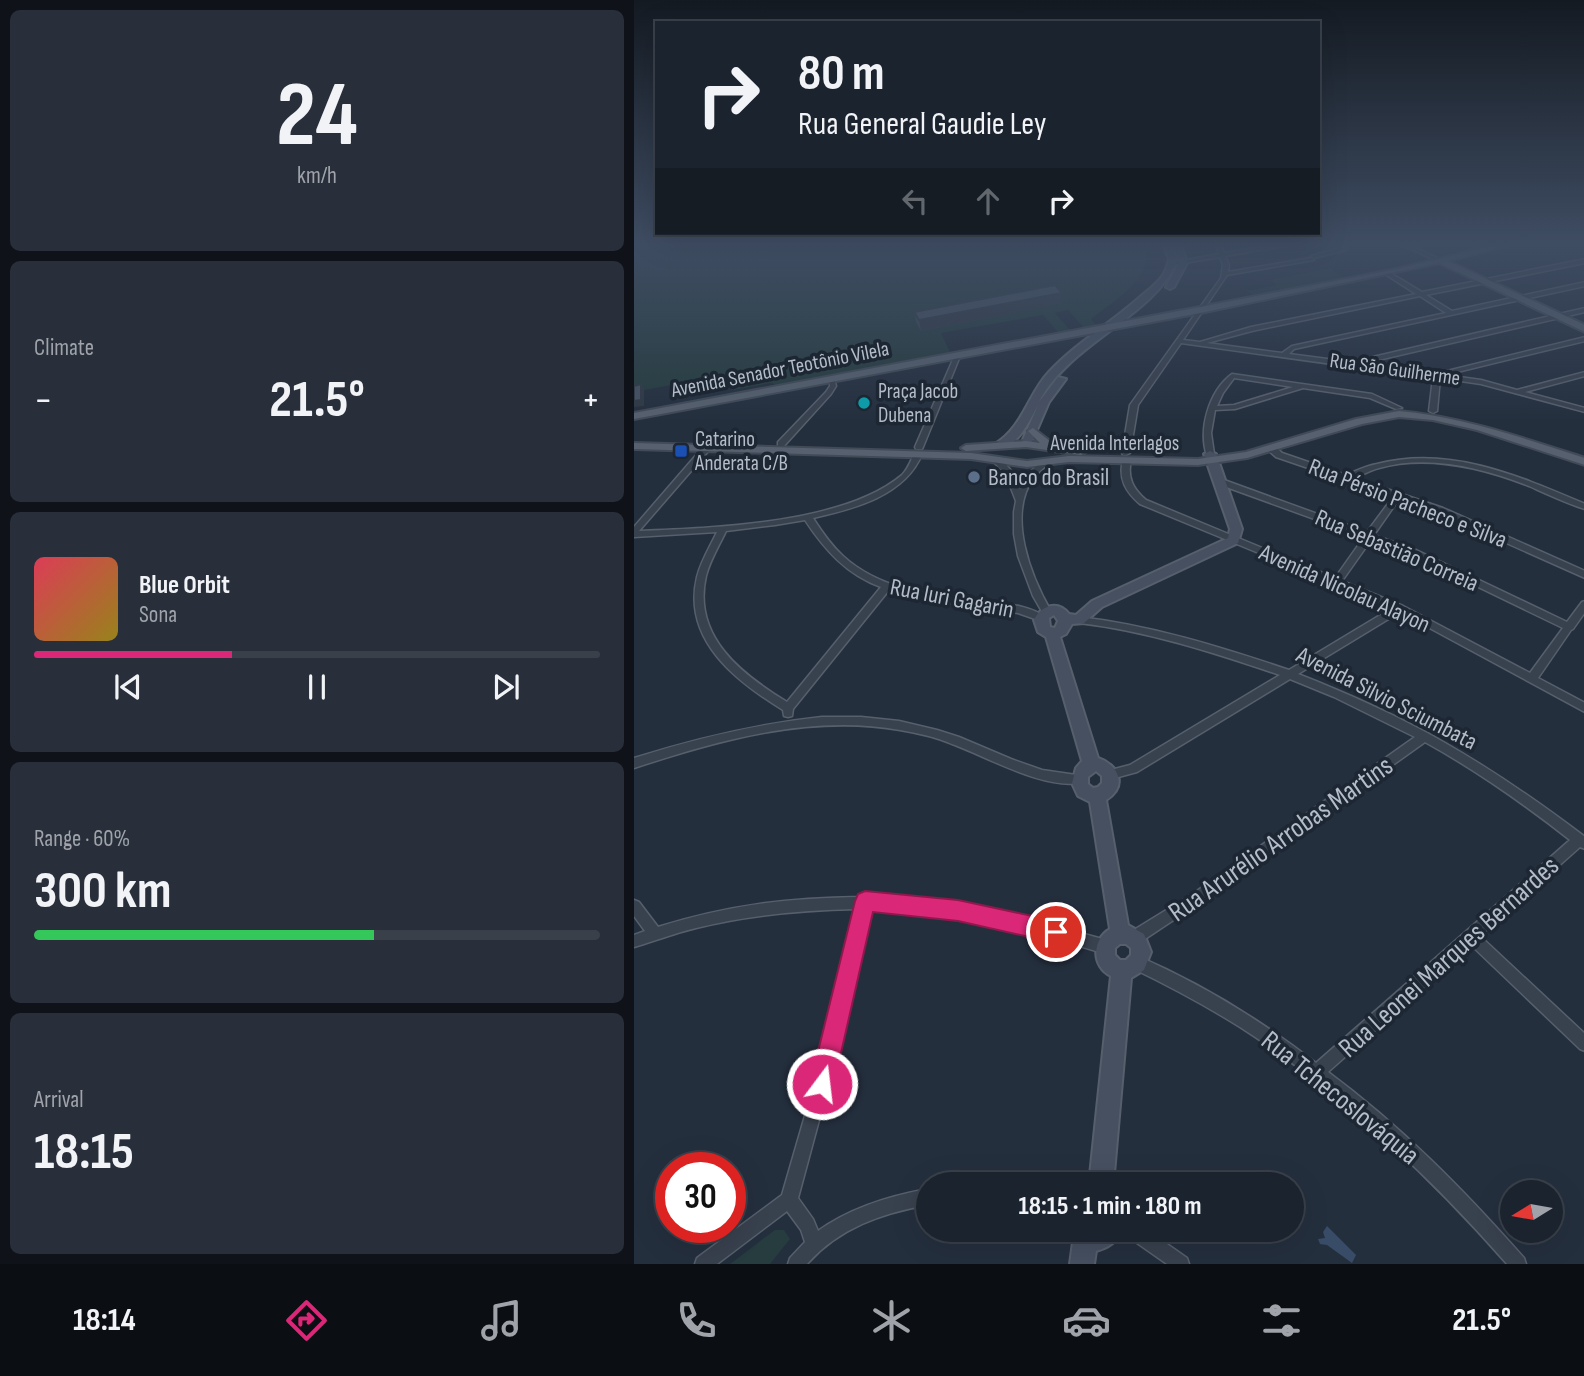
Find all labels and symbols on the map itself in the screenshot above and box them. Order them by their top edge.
street label: Avenida Senador Teotônio Vilela [668,336,891,403]
street label: Rua São Guilherme [1328,348,1462,391]
place label: Praça Jacob Dubena [878,379,958,428]
marker: Praça Jacob Dubena [856,395,872,411]
place label: Catarino Anderata C/B [694,427,788,476]
street label: Avenida Interlagos [1050,431,1179,456]
marker: Catarino Anderata C/B [673,443,689,459]
street label: Rua Pérsio Pacheco e Silva [1305,452,1511,555]
place label: Banco do Brasil [988,463,1109,492]
marker: Banco do Brasil [966,469,982,485]
street label: Rua Sebastião Correia [1311,503,1483,598]
street label: Avenida Nicolau Alayon [1254,537,1435,639]
street label: Rua Iuri Gagarin [888,572,1016,625]
street label: Avenida Silvio Sciumbata [1291,640,1482,756]
street label: Rua Arurélio Arrobas Martins [1162,749,1399,929]
street label: Rua Leonei Marques Bernardes [1332,850,1566,1065]
pin [1026,902,1086,962]
street label: Rua Tchecoslováquia [1254,1024,1426,1172]
position arrow [785,1047,859,1121]
speed limit sign: 30 [655,1152,746,1243]
north arrow [1500,1180,1563,1242]

